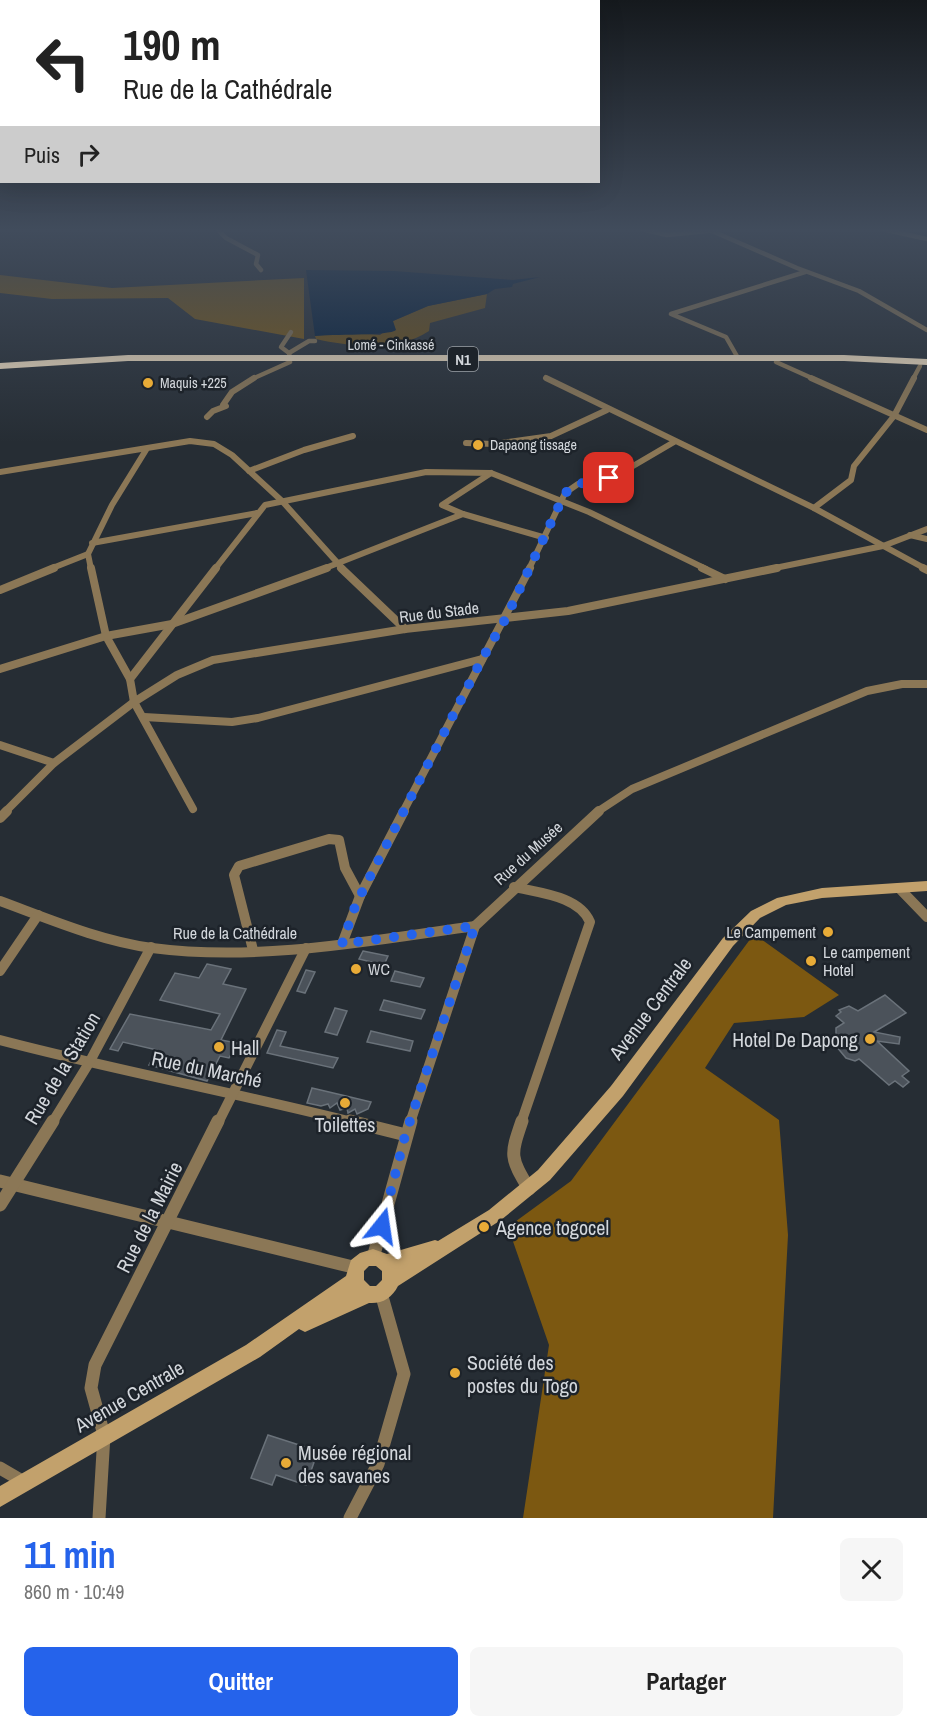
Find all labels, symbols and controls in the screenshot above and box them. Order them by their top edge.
text: 190 m [123,17,221,73]
icon: left [24,24,102,102]
text: Rue de la Cathédrale [123,71,332,107]
icon: right [72,138,105,171]
text: Puis [24,140,60,170]
street label: Lomé - Cinkassé [348,336,434,354]
road number: N1 [448,347,478,371]
place label: Maquis +225 [160,374,227,392]
marker: Maquis +225 [141,376,155,390]
place label: Dapaong tissage [490,436,577,454]
marker: Dapaong tissage [471,438,485,452]
pin [583,452,634,503]
icon: arrive [592,461,625,494]
street label: Rue du Stade [398,596,480,628]
street label: Rue du Musée [489,816,567,890]
place label: Le Campement [726,921,816,943]
street label: Rue de la Cathédrale [173,922,297,944]
marker: Le Campement [821,925,835,939]
place label: Le campement Hotel [823,941,910,981]
street label: Avenue Centrale [602,951,697,1066]
marker: Le campement Hotel [804,954,818,968]
place label: WC [368,958,390,980]
marker: WC [349,962,363,976]
street label: Rue de la Station [18,1007,106,1129]
place label: Hotel De Dapong [732,1026,858,1053]
marker: Hotel De Dapong [863,1032,877,1046]
place label: Hall [231,1034,259,1061]
marker: Hall [212,1040,226,1054]
street label: Rue du Marché [149,1044,265,1094]
marker: Toilettes [338,1096,352,1110]
place label: Toilettes [314,1111,376,1138]
street label: Rue de la Mairie [109,1157,189,1277]
position arrow [350,1194,414,1258]
place label: Agence togocel [495,1214,609,1241]
marker: Agence togocel [477,1220,491,1234]
place label: Société des postes du Togo [467,1349,578,1399]
street label: Avenue Centrale [69,1354,189,1439]
marker: Société des postes du Togo [448,1366,462,1380]
place label: Musée régional des savanes [298,1439,411,1489]
marker: Musée régional des savanes [279,1456,293,1470]
text: 11 min [24,1531,116,1579]
button: close [840,1538,903,1601]
text: 860 m · 10:49 [24,1578,124,1605]
button: Quitter [24,1647,458,1716]
button: Partager [470,1647,903,1716]

